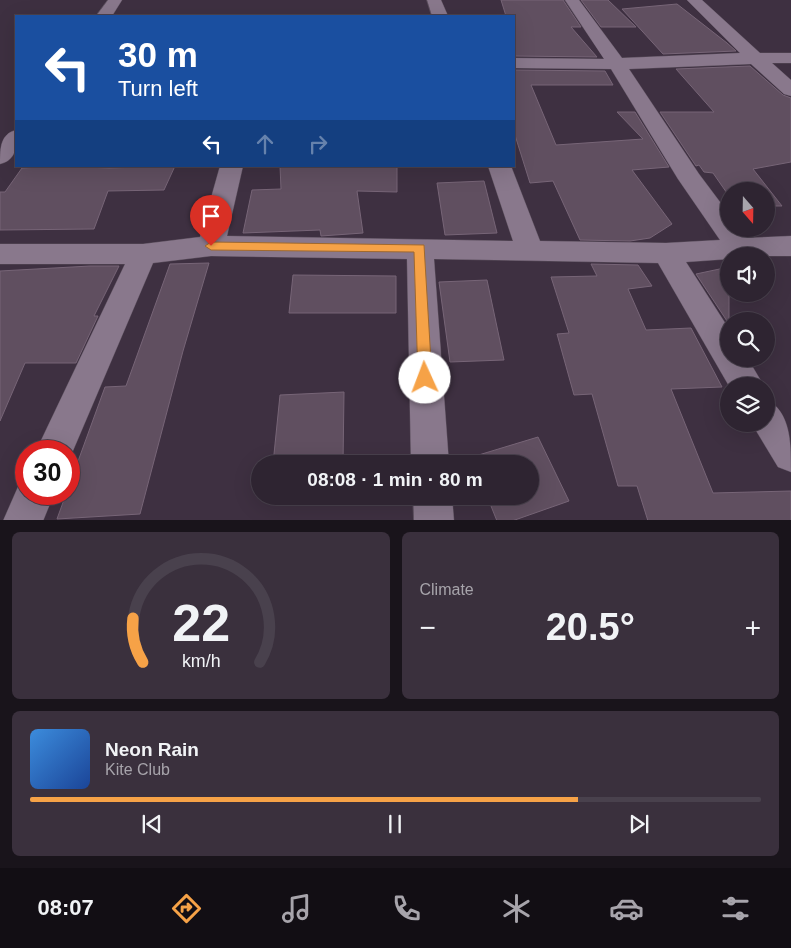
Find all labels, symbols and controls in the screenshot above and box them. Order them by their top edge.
icon: left [35,35,100,100]
text: 30 m [118,35,198,74]
text: Turn left [118,76,198,101]
icon: left [198,130,226,158]
icon: ahead [251,130,279,158]
icon: right [304,130,332,158]
north arrow [720,182,775,238]
map controls [720,182,775,432]
pin [190,195,232,246]
icon: arrive [197,202,225,230]
button: sound [720,247,775,302]
button: search [720,312,775,367]
position arrow [398,351,450,403]
button: layers [720,377,775,432]
speed limit sign: 30 [15,440,80,505]
text: 08:08 · 1 min · 80 m [307,469,483,490]
text: Climate [420,581,474,598]
text: 22 [172,594,230,652]
text: 20.5° [546,606,635,648]
text: − [420,612,436,643]
text: + [745,612,761,643]
text: km/h [181,651,220,671]
text: Neon Rain [105,739,199,760]
text: Kite Club [105,761,170,778]
icon: previous [138,810,166,838]
icon: pause [381,810,409,838]
icon: next [625,810,653,838]
icon: directions [169,891,204,926]
icon: music [279,891,314,926]
icon: phone [389,891,424,926]
icon: climate [499,891,534,926]
icon: car [609,891,644,926]
icon: filters [718,891,753,926]
text: 08:07 [37,895,94,920]

